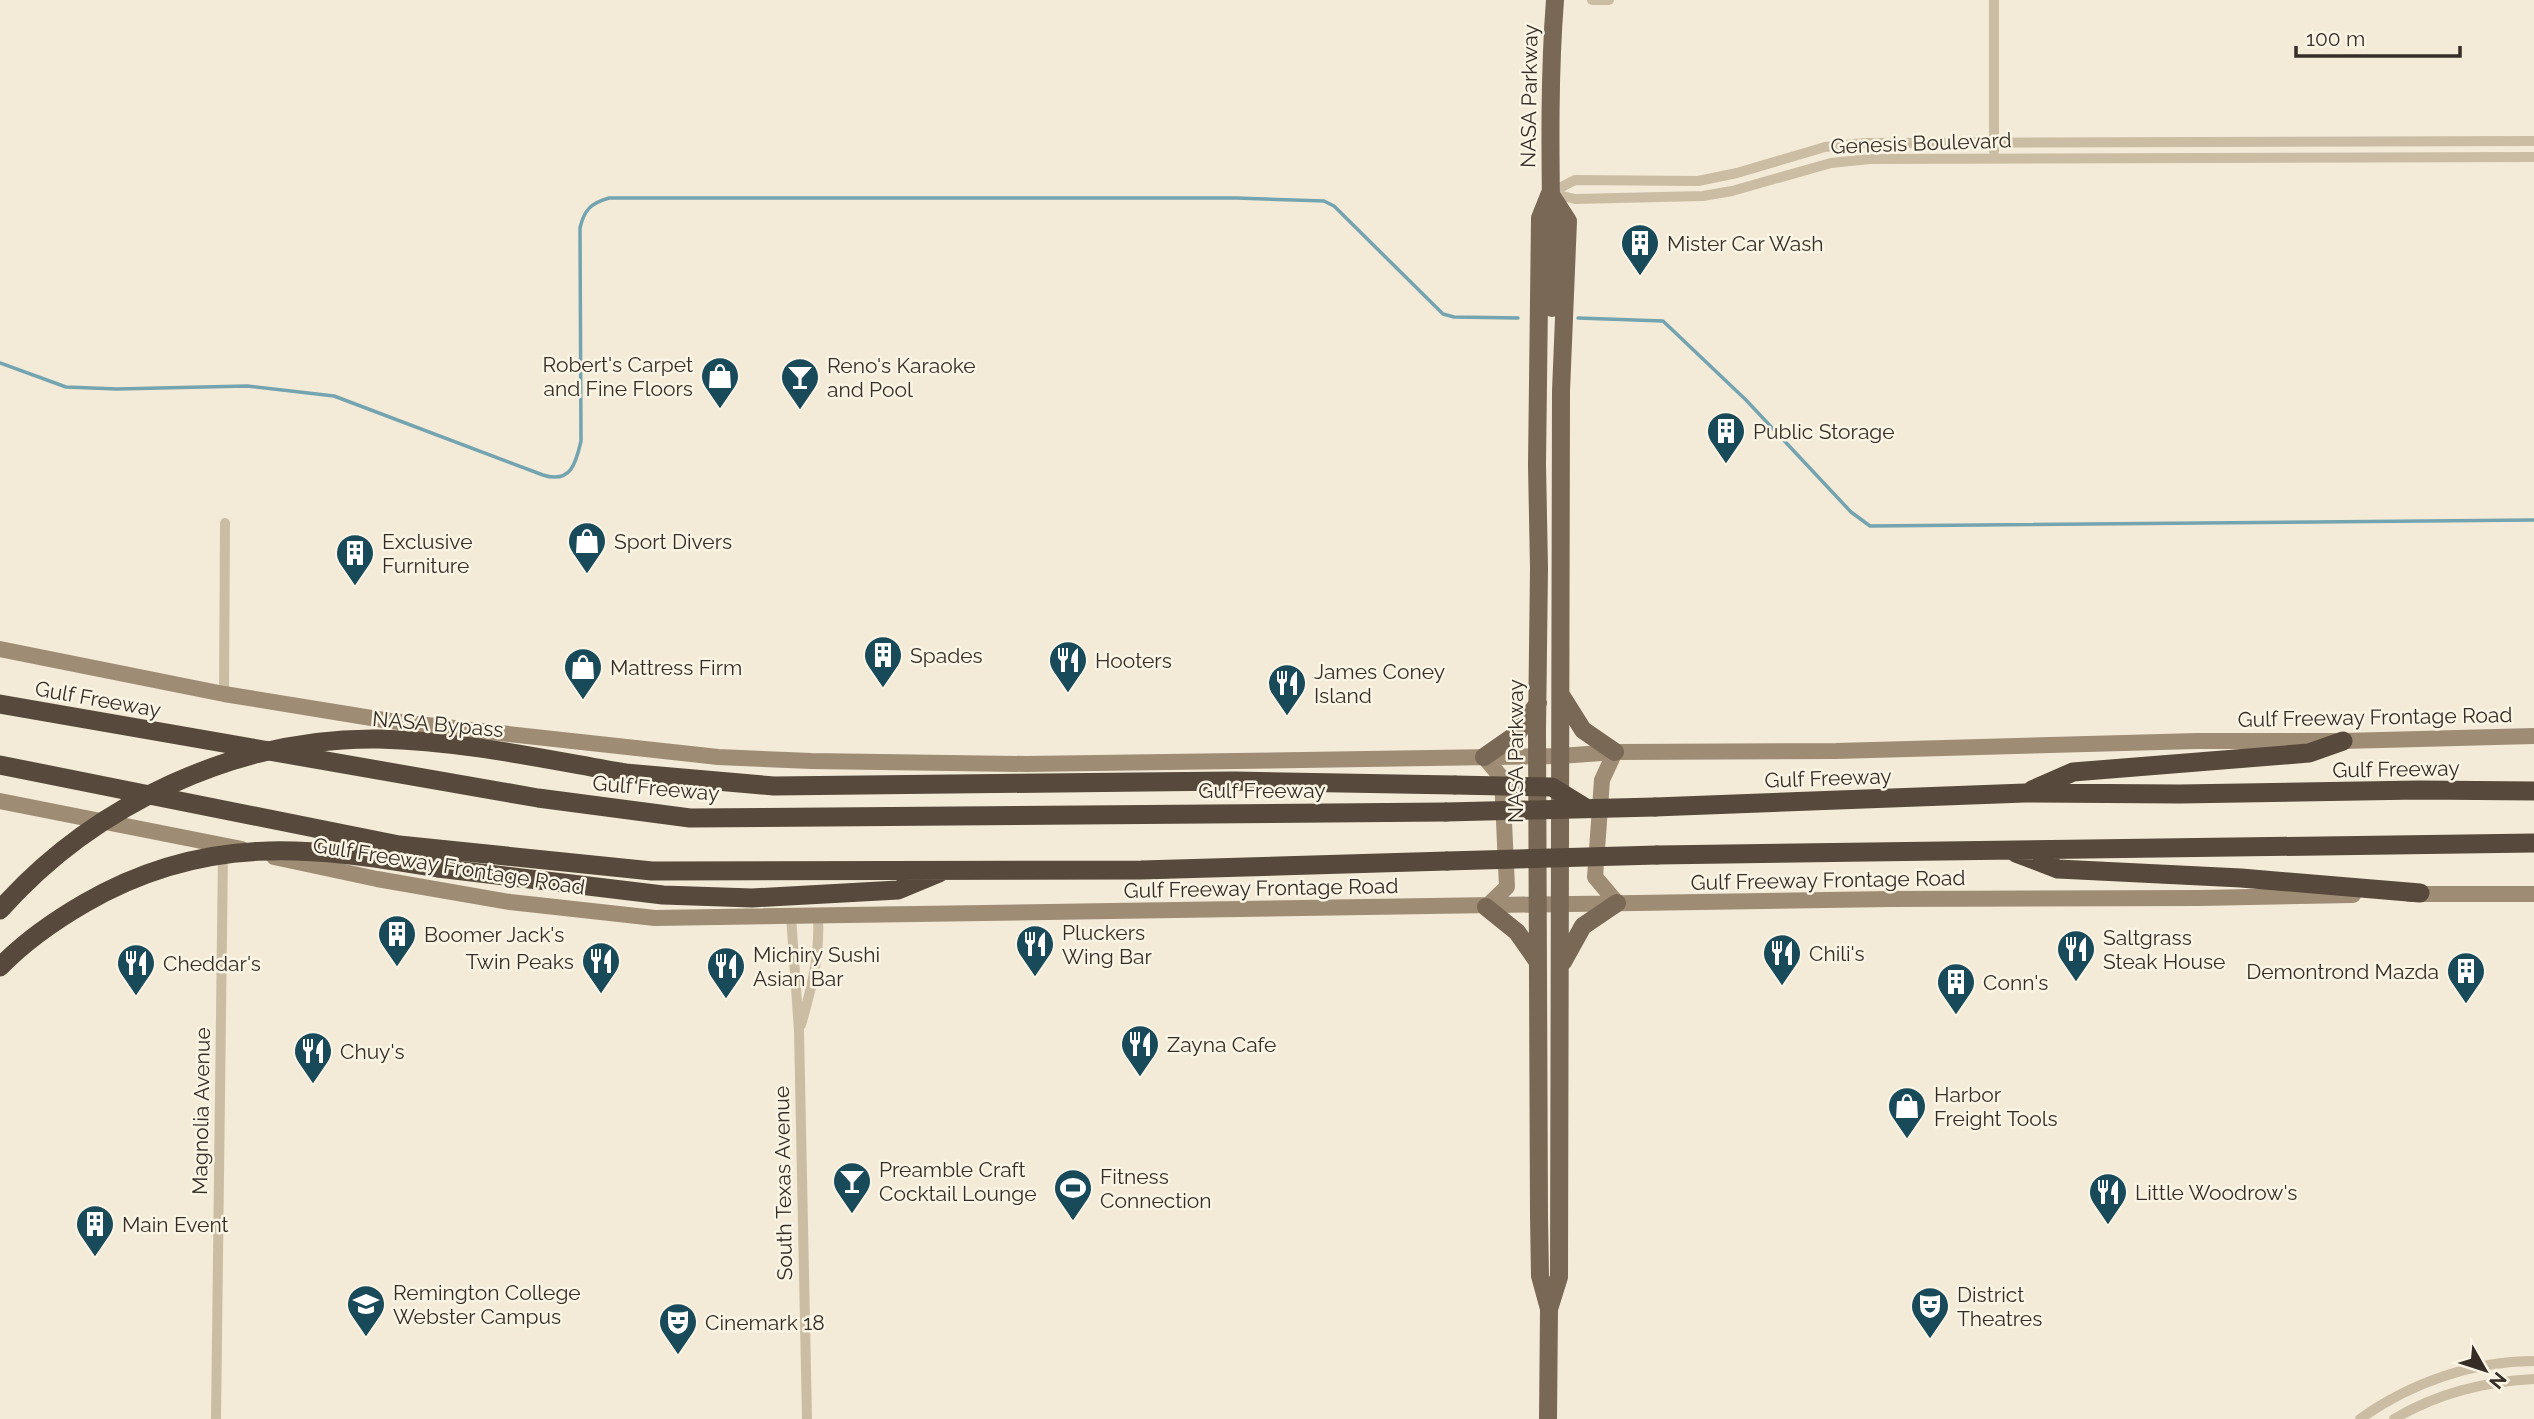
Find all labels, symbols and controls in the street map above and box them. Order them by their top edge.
scale bar [2296,14,2460,58]
street label: NASA Parkway [1515,24,1543,168]
text: 100 m [2306,26,2365,51]
street label: Genesis Boulevard [1830,127,2012,159]
building icon: Mister Car Wash [1619,222,1661,277]
place label: Mister Car Wash [1667,231,1824,256]
place label: Robert's Carpet and Fine Floors [543,352,693,401]
place label: Reno's Karaoke and Pool [827,353,976,402]
shop icon: Robert's Carpet and Fine Floors [699,355,741,410]
bar icon: Reno's Karaoke and Pool [779,356,821,411]
building icon: Public Storage [1705,410,1747,465]
place label: Public Storage [1753,419,1895,444]
shop icon: Sport Divers [566,520,608,575]
place label: Exclusive Furniture [382,529,472,578]
place label: Sport Divers [614,529,732,554]
building icon: Exclusive Furniture [334,532,376,587]
building icon: Spades [862,634,904,689]
restaurant icon: Hooters [1047,639,1089,694]
place label: Spades [910,643,983,668]
shop icon: Mattress Firm [562,646,604,701]
place label: Hooters [1095,648,1172,673]
place label: Mattress Firm [610,655,742,680]
place label: James Coney Island [1314,659,1445,708]
restaurant icon: James Coney Island [1266,662,1308,717]
street label: Gulf Freeway [33,676,163,722]
street label: NASA Parkway [1503,679,1528,823]
street label: Gulf Freeway Frontage Road [2237,702,2513,732]
street label: NASA Bypass [371,706,505,742]
street label: Gulf Freeway [2332,755,2460,783]
street label: Gulf Freeway [1764,763,1892,793]
street label: Gulf Freeway [591,770,721,806]
street label: Gulf Freeway [1198,778,1326,803]
street label: Gulf Freeway Frontage Road [311,832,587,900]
street label: Gulf Freeway Frontage Road [1690,865,1966,895]
street label: Gulf Freeway Frontage Road [1123,873,1399,903]
building icon: Boomer Jack's [376,913,418,968]
place label: Pluckers Wing Bar [1062,920,1153,969]
place label: Boomer Jack's [424,922,564,947]
restaurant icon: Pluckers Wing Bar [1014,923,1056,978]
place label: Saltgrass Steak House [2103,925,2225,974]
restaurant icon: Saltgrass Steak House [2055,928,2097,983]
restaurant icon: Chili's [1761,932,1803,987]
restaurant icon: Twin Peaks [580,940,622,995]
place label: Chili's [1809,941,1865,966]
restaurant icon: Cheddar's [115,942,157,997]
place label: Michiry Sushi Asian Bar [753,942,880,991]
restaurant icon: Michiry Sushi Asian Bar [705,945,747,1000]
place label: Twin Peaks [466,949,574,974]
building icon: Demontrond Mazda [2445,950,2487,1005]
place label: Cheddar's [163,951,261,976]
place label: Demontrond Mazda [2246,959,2439,984]
building icon: Conn's [1935,961,1977,1016]
place label: Conn's [1983,970,2048,995]
restaurant icon: Zayna Cafe [1119,1023,1161,1078]
street label: Magnolia Avenue [187,1027,215,1195]
restaurant icon: Chuy's [292,1030,334,1085]
place label: Zayna Cafe [1167,1032,1276,1057]
place label: Chuy's [340,1039,405,1064]
place label: Harbor Freight Tools [1934,1082,2058,1131]
shop icon: Harbor Freight Tools [1886,1085,1928,1140]
street label: South Texas Avenue [769,1086,797,1280]
place label: Preamble Craft Cocktail Lounge [879,1157,1037,1206]
bar icon: Preamble Craft Cocktail Lounge [831,1160,873,1215]
place label: Fitness Connection [1100,1164,1212,1213]
sports icon: Fitness Connection [1052,1167,1094,1222]
restaurant icon: Little Woodrow's [2087,1171,2129,1226]
place label: Little Woodrow's [2135,1180,2297,1205]
building icon: Main Event [74,1203,116,1258]
place label: Main Event [122,1212,229,1237]
place label: Remington College Webster Campus [393,1280,581,1329]
place label: District Theatres [1957,1282,2042,1331]
school or university icon: Remington College Webster Campus [345,1283,387,1338]
theatre icon: District Theatres [1909,1285,1951,1340]
theatre icon: Cinemark 18 [657,1301,699,1356]
place label: Cinemark 18 [705,1310,825,1335]
north arrow [2450,1335,2520,1405]
text: N [2485,1368,2511,1393]

